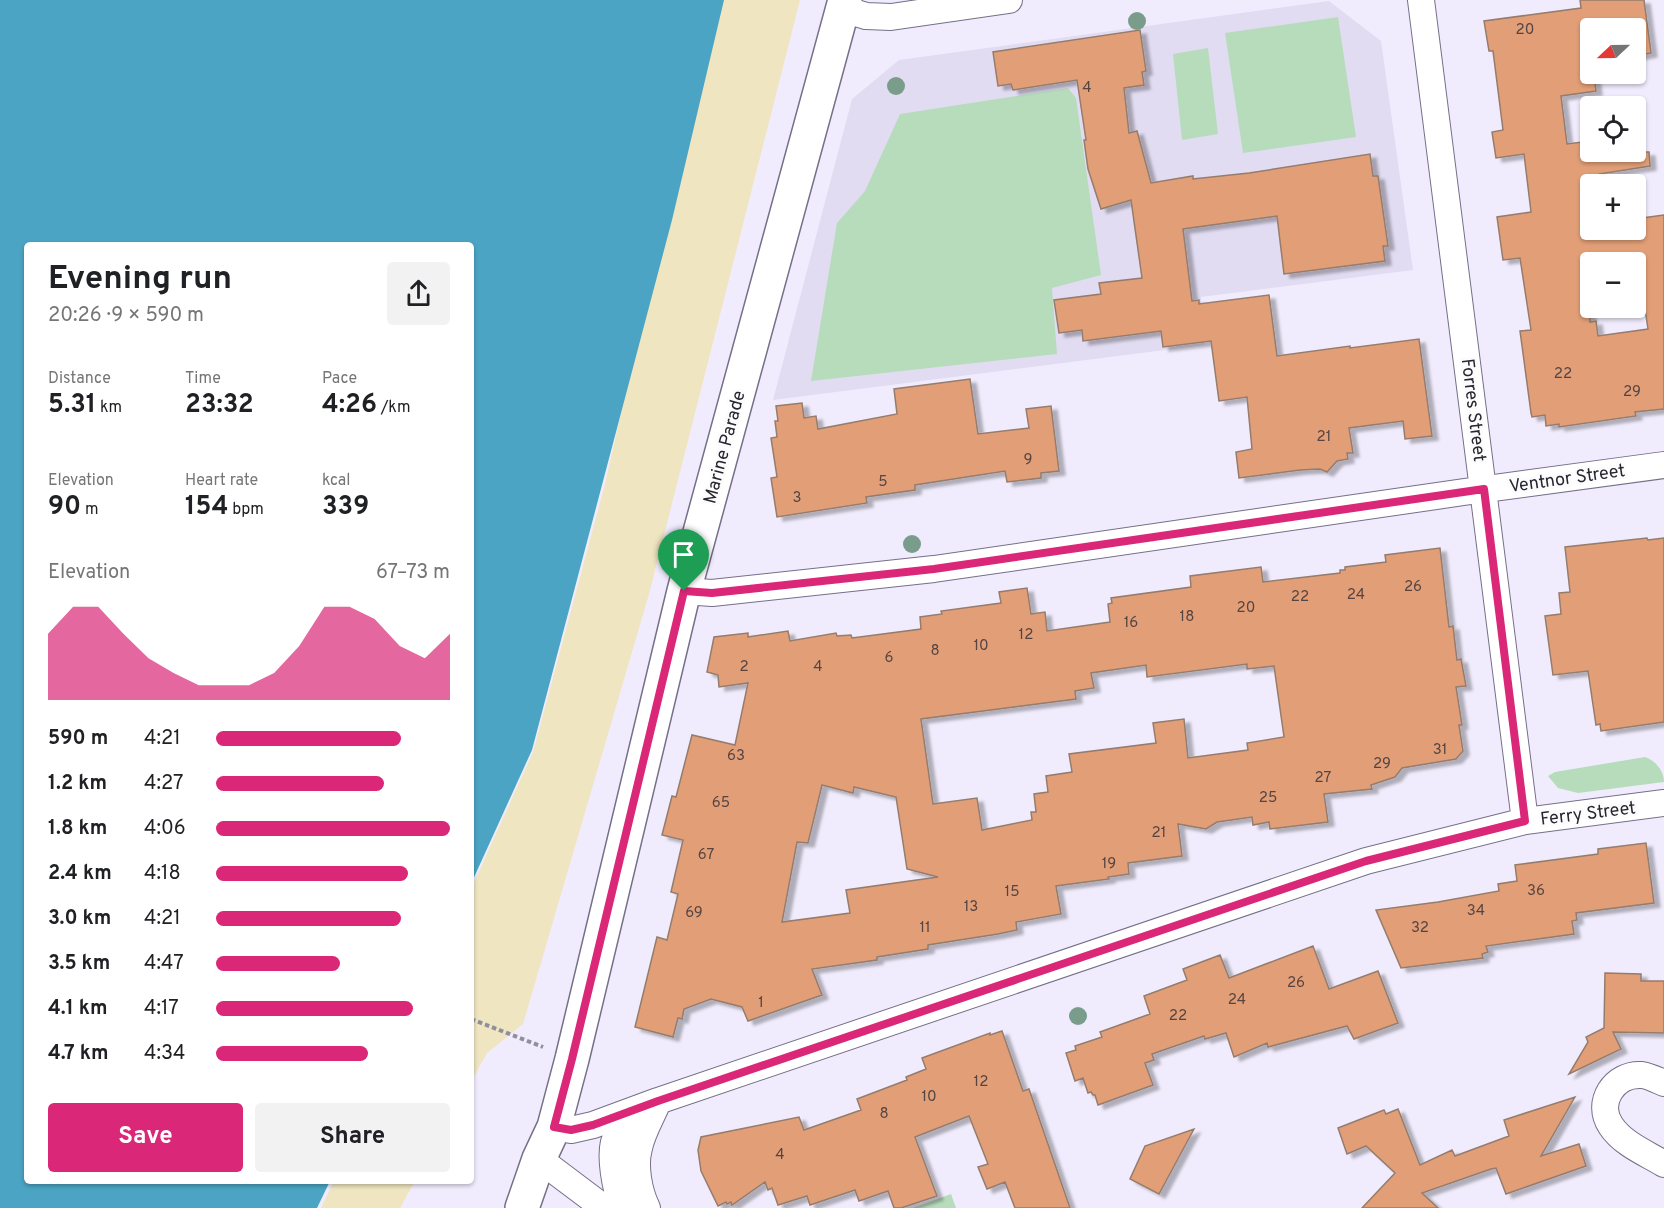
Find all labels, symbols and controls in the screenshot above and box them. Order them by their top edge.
north arrow [1580,18,1646,84]
map controls [1580,18,1646,318]
house number: 20 [1516,21,1534,40]
house number: 4 [1082,79,1092,98]
button: locate [1580,96,1646,162]
button: + [1580,174,1646,240]
button: − [1580,252,1646,318]
text: Evening run [48,259,232,301]
button: share [387,262,450,325]
text: 20:26 · 9 × 590 m [48,303,204,329]
street label: Forres Street [1455,357,1490,463]
house number: 22 [1554,365,1572,384]
text: Distance [48,369,111,389]
text: Time [185,369,221,389]
text: Pace [322,369,357,389]
house number: 29 [1623,383,1641,402]
street label: Marine Parade [699,388,752,507]
text: 5.31 [48,389,96,422]
text: 23:32 [185,389,254,422]
text: 4:26 [322,389,377,422]
text: km [96,398,122,418]
text: /km [377,398,411,418]
house number: 21 [1317,428,1331,447]
house number: 9 [1024,451,1032,470]
street label: Ventnor Street [1508,460,1627,499]
text: Elevation [48,471,114,491]
text: Heart rate [185,471,258,491]
text: kcal [322,471,350,491]
house number: 5 [878,473,888,492]
house number: 3 [792,489,802,508]
text: 90 [48,491,81,524]
text: 154 [185,491,229,524]
text: 339 [322,491,369,524]
text: m [81,500,98,520]
text: bpm [229,500,264,520]
pin [658,529,709,591]
icon: arrive [667,538,700,571]
text: Elevation [48,560,130,586]
text: 67–73 m [376,560,450,586]
house number: 26 [1404,578,1422,597]
house number: 24 [1347,586,1365,605]
house number: 22 [1291,588,1309,607]
house number: 20 [1237,599,1255,618]
house number: 18 [1180,608,1194,627]
house number: 16 [1124,614,1138,633]
house number: 12 [1019,626,1033,645]
house number: 10 [973,637,989,656]
house number: 8 [930,642,940,661]
house number: 6 [885,649,894,668]
house number: 2 [739,658,749,677]
house number: 4 [813,658,823,677]
text: 590 m [48,726,108,752]
text: 4:21 [144,726,181,752]
house number: 31 [1433,741,1447,760]
house number: 63 [727,747,745,766]
house number: 29 [1373,755,1391,774]
house number: 27 [1315,769,1332,788]
text: 1.2 km [48,771,107,797]
text: 4:27 [144,771,183,797]
house number: 25 [1259,789,1277,808]
house number: 65 [712,794,730,813]
street label: Ferry Street [1539,797,1637,832]
text: 1.8 km [48,816,107,842]
text: 4:06 [144,816,186,842]
house number: 21 [1152,824,1166,843]
house number: 67 [698,846,714,865]
house number: 19 [1102,855,1116,874]
text: 2.4 km [48,861,112,887]
text: 4:18 [144,861,181,887]
house number: 36 [1527,882,1545,901]
house number: 15 [1005,883,1019,902]
house number: 13 [964,898,978,917]
house number: 34 [1467,902,1485,921]
house number: 69 [685,904,703,923]
text: 3.0 km [48,906,111,932]
text: 4:21 [144,906,181,932]
house number: 11 [919,919,931,938]
house number: 32 [1411,919,1429,938]
text: 3.5 km [48,951,110,977]
text: 4:47 [144,951,184,977]
house number: 26 [1287,974,1305,993]
house number: 24 [1228,991,1246,1010]
house number: 1 [758,994,764,1013]
text: 4.1 km [48,996,107,1022]
text: 4:17 [144,996,179,1022]
house number: 22 [1169,1007,1187,1026]
text: 4.7 km [48,1041,108,1067]
text: 4:34 [144,1041,185,1067]
house number: 12 [974,1073,988,1092]
house number: 10 [921,1088,937,1107]
button: Save [48,1103,243,1172]
button: Share [255,1103,450,1172]
house number: 8 [879,1105,889,1124]
house number: 4 [775,1146,785,1165]

